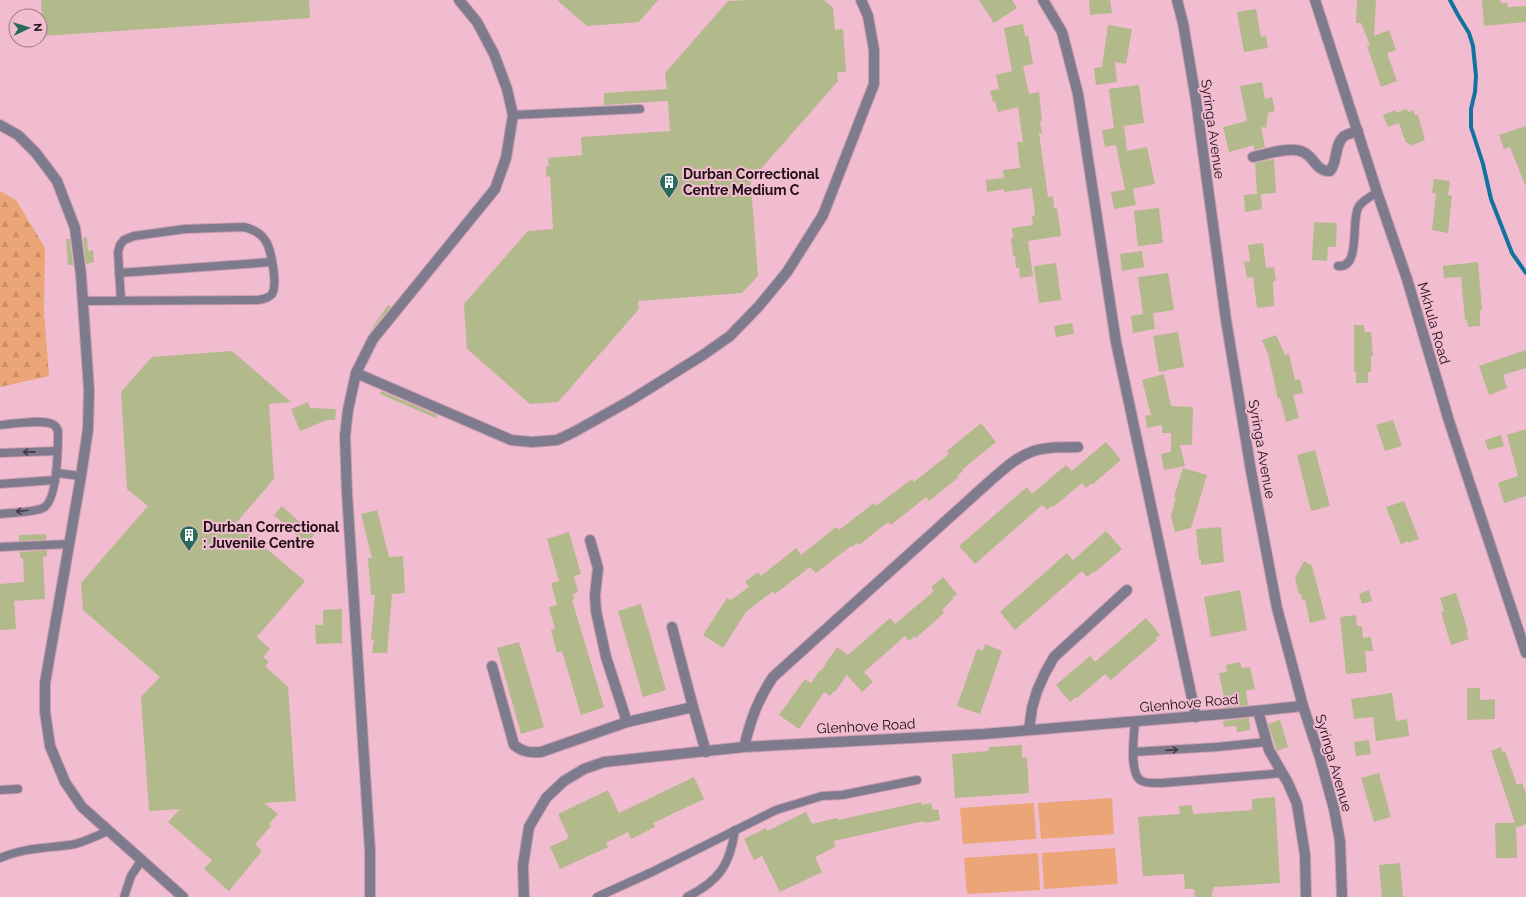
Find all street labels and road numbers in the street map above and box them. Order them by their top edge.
street label: Syringa Avenue [1198,78,1228,180]
street label: Mkhula Road [1415,280,1453,366]
street label: Syringa Avenue [1245,398,1279,500]
street label: Glenhove Road [1139,691,1239,715]
street label: Syringa Avenue [1312,712,1356,814]
street label: Glenhove Road [816,715,916,737]

